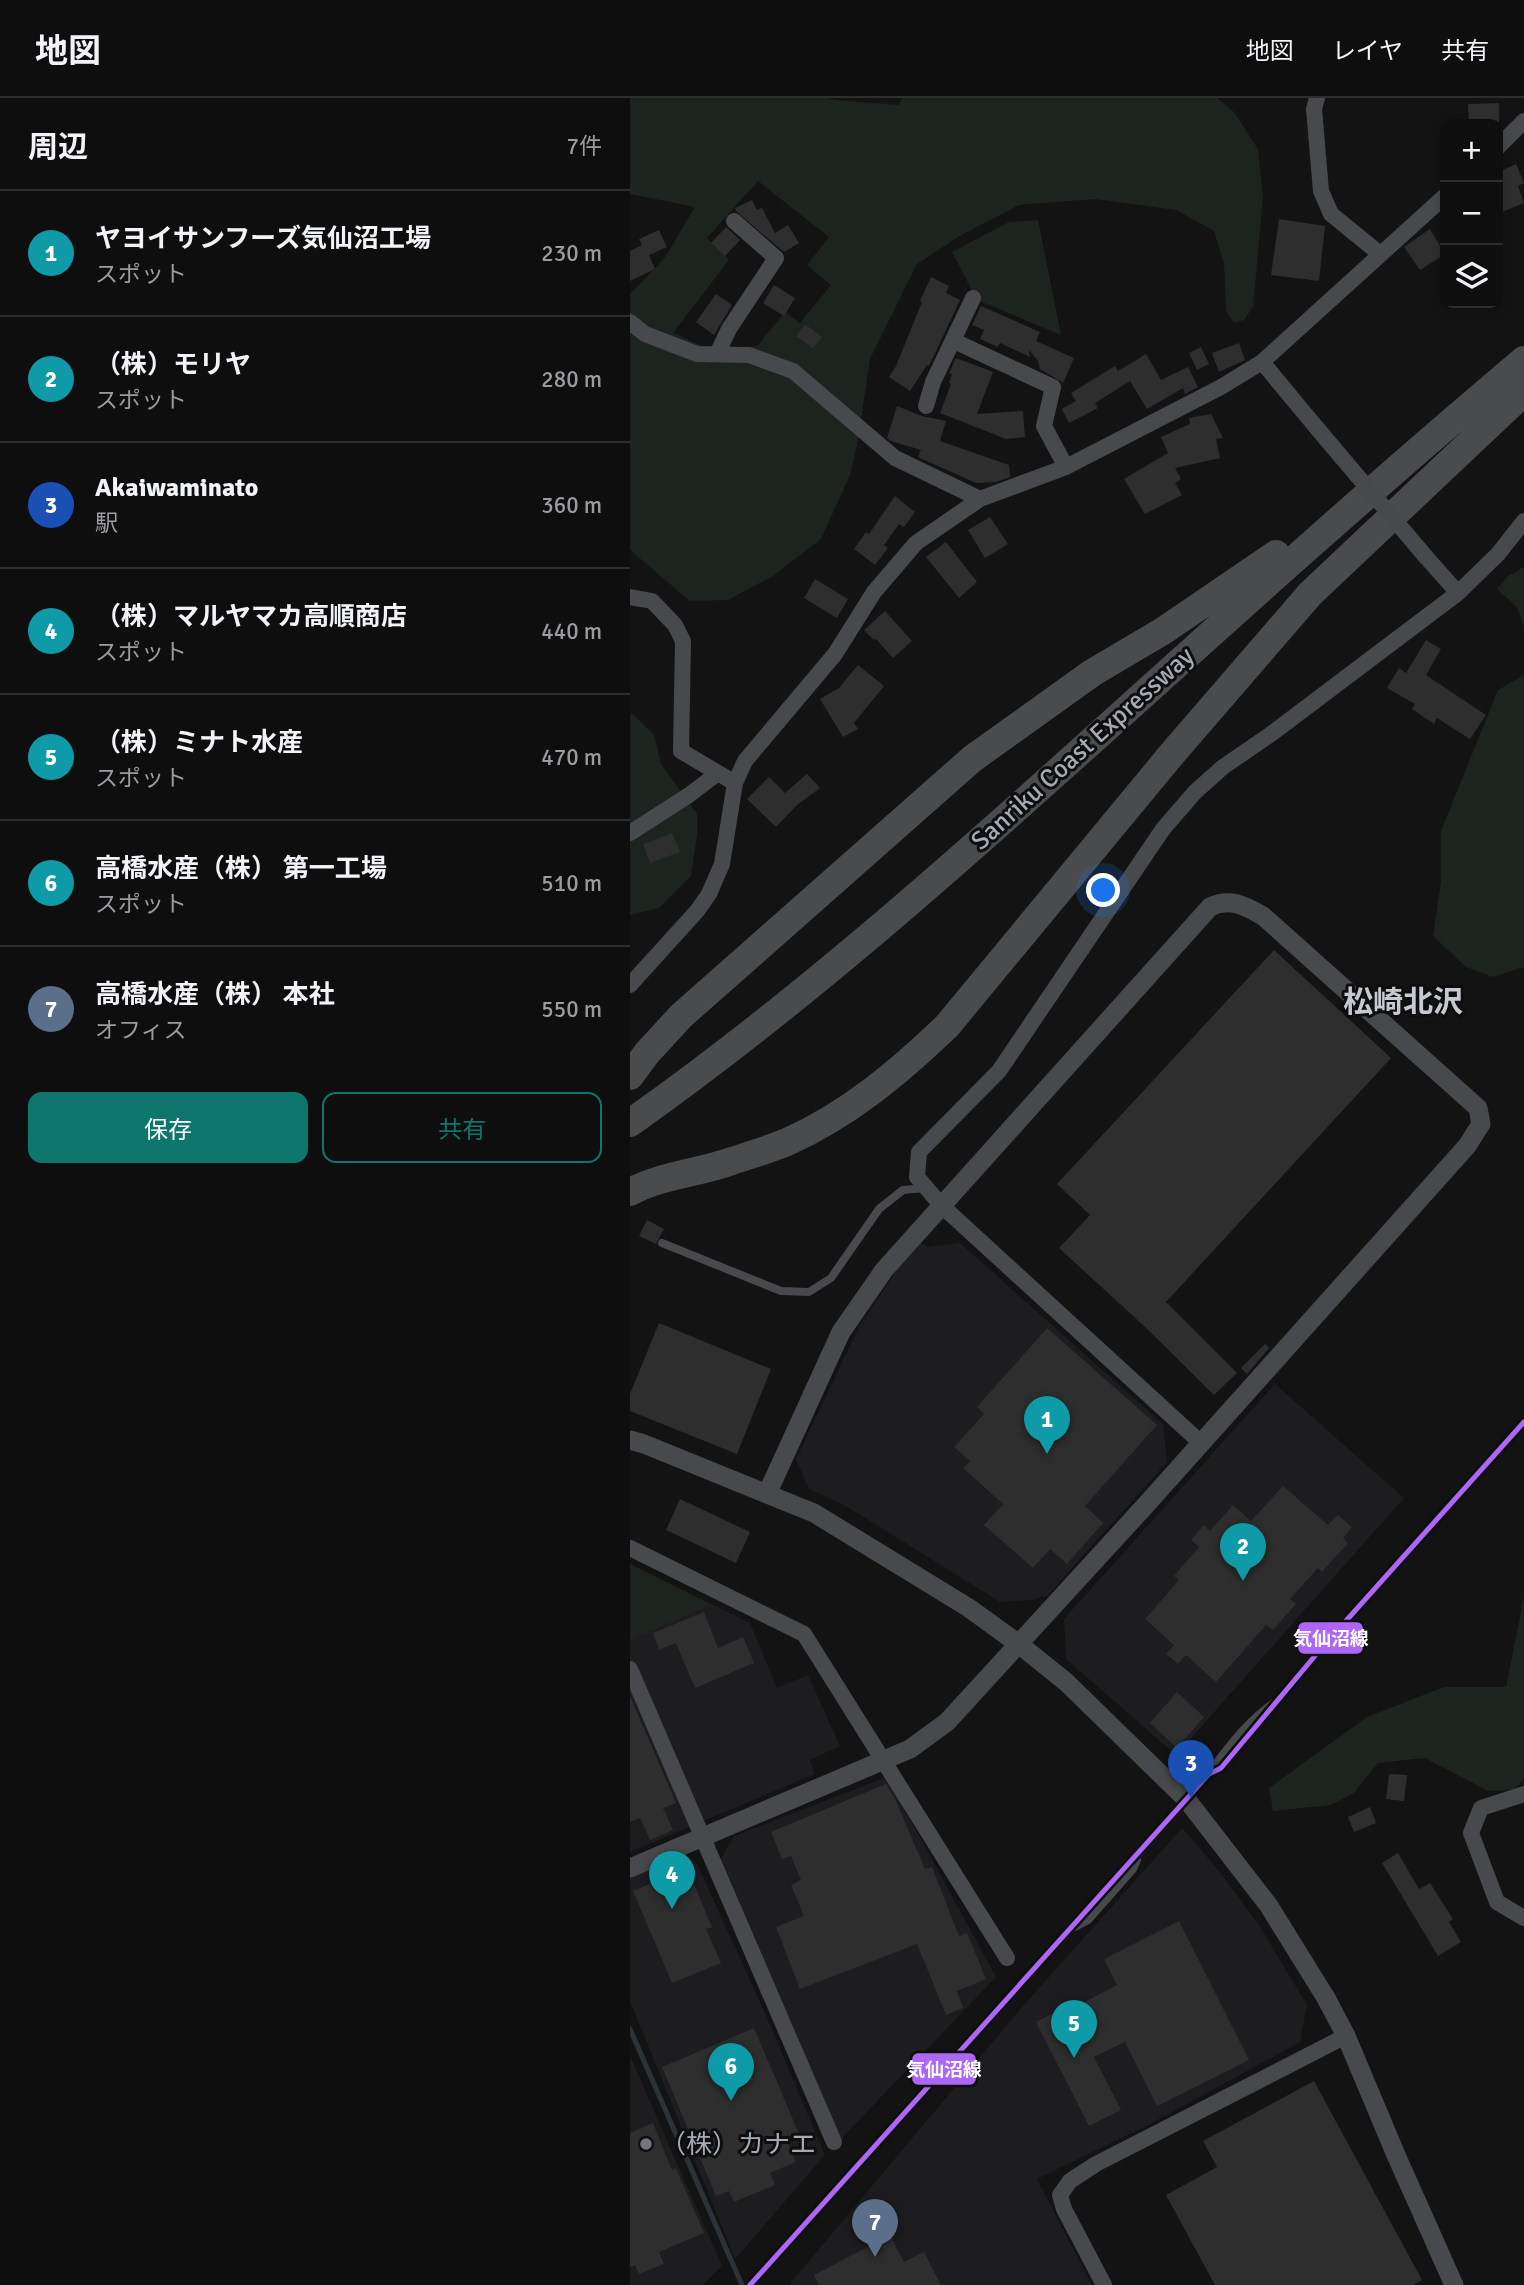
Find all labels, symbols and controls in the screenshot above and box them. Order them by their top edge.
text: 地図 [35,31,101,72]
text: 地図 [1246,36,1294,66]
text: レイヤ [1332,36,1403,66]
text: 共有 [1441,36,1489,66]
map controls [1440,119,1503,308]
button: + [1440,119,1503,182]
text: 周辺 [28,129,88,166]
text: 7件 [567,132,602,161]
button: − [1440,182,1503,245]
text: ヤヨイサンフーズ気仙沼工場 [95,223,431,255]
text: 1 [45,239,57,268]
text: 230 m [541,239,602,268]
button: layers [1440,245,1503,308]
text: スポット [95,260,187,289]
text: （株）モリヤ [95,349,251,381]
text: 2 [45,365,57,394]
text: 280 m [541,365,602,394]
text: スポット [95,386,187,415]
text: Akaiwaminato [95,472,258,504]
text: 3 [45,491,57,520]
text: 360 m [541,491,602,520]
text: 駅 [95,509,118,538]
text: （株）マルヤマカ高順商店 [95,601,407,633]
text: 4 [45,617,57,646]
text: 440 m [541,617,602,646]
text: スポット [95,638,187,667]
street label: Sanriku Coast Expressway [965,640,1201,857]
text: （株）ミナト水産 [95,727,303,759]
text: 5 [45,743,57,772]
text: 470 m [541,743,602,772]
text: スポット [95,764,187,793]
text: 高橋水産（株） 第一工場 [95,853,387,885]
text: 6 [45,869,57,898]
text: 510 m [541,869,602,898]
your location [1086,873,1120,907]
text: スポット [95,890,187,919]
text: 高橋水産（株） 本社 [95,979,335,1011]
district label: 松崎北沢 [1343,984,1463,1021]
text: 7 [45,995,57,1024]
text: 550 m [541,995,602,1024]
text: オフィス [95,1016,187,1045]
button: 保存 [28,1092,308,1163]
button: 共有 [322,1092,602,1163]
pin: 1 [1024,1396,1070,1454]
pin: 2 [1220,1523,1266,1581]
line badge: 気仙沼線 [1297,1621,1364,1655]
text: 気仙沼線 [1293,1627,1369,1651]
pin: 3 [1168,1740,1214,1798]
pin: 4 [649,1851,695,1909]
pin: 5 [1051,2000,1097,2058]
pin: 6 [708,2043,754,2101]
line badge: 気仙沼線 [911,2052,977,2086]
text: 気仙沼線 [906,2058,982,2082]
place label: （株）カナエ [660,2129,816,2161]
marker: （株）カナエ [638,2136,654,2152]
pin: 7 [852,2199,898,2257]

